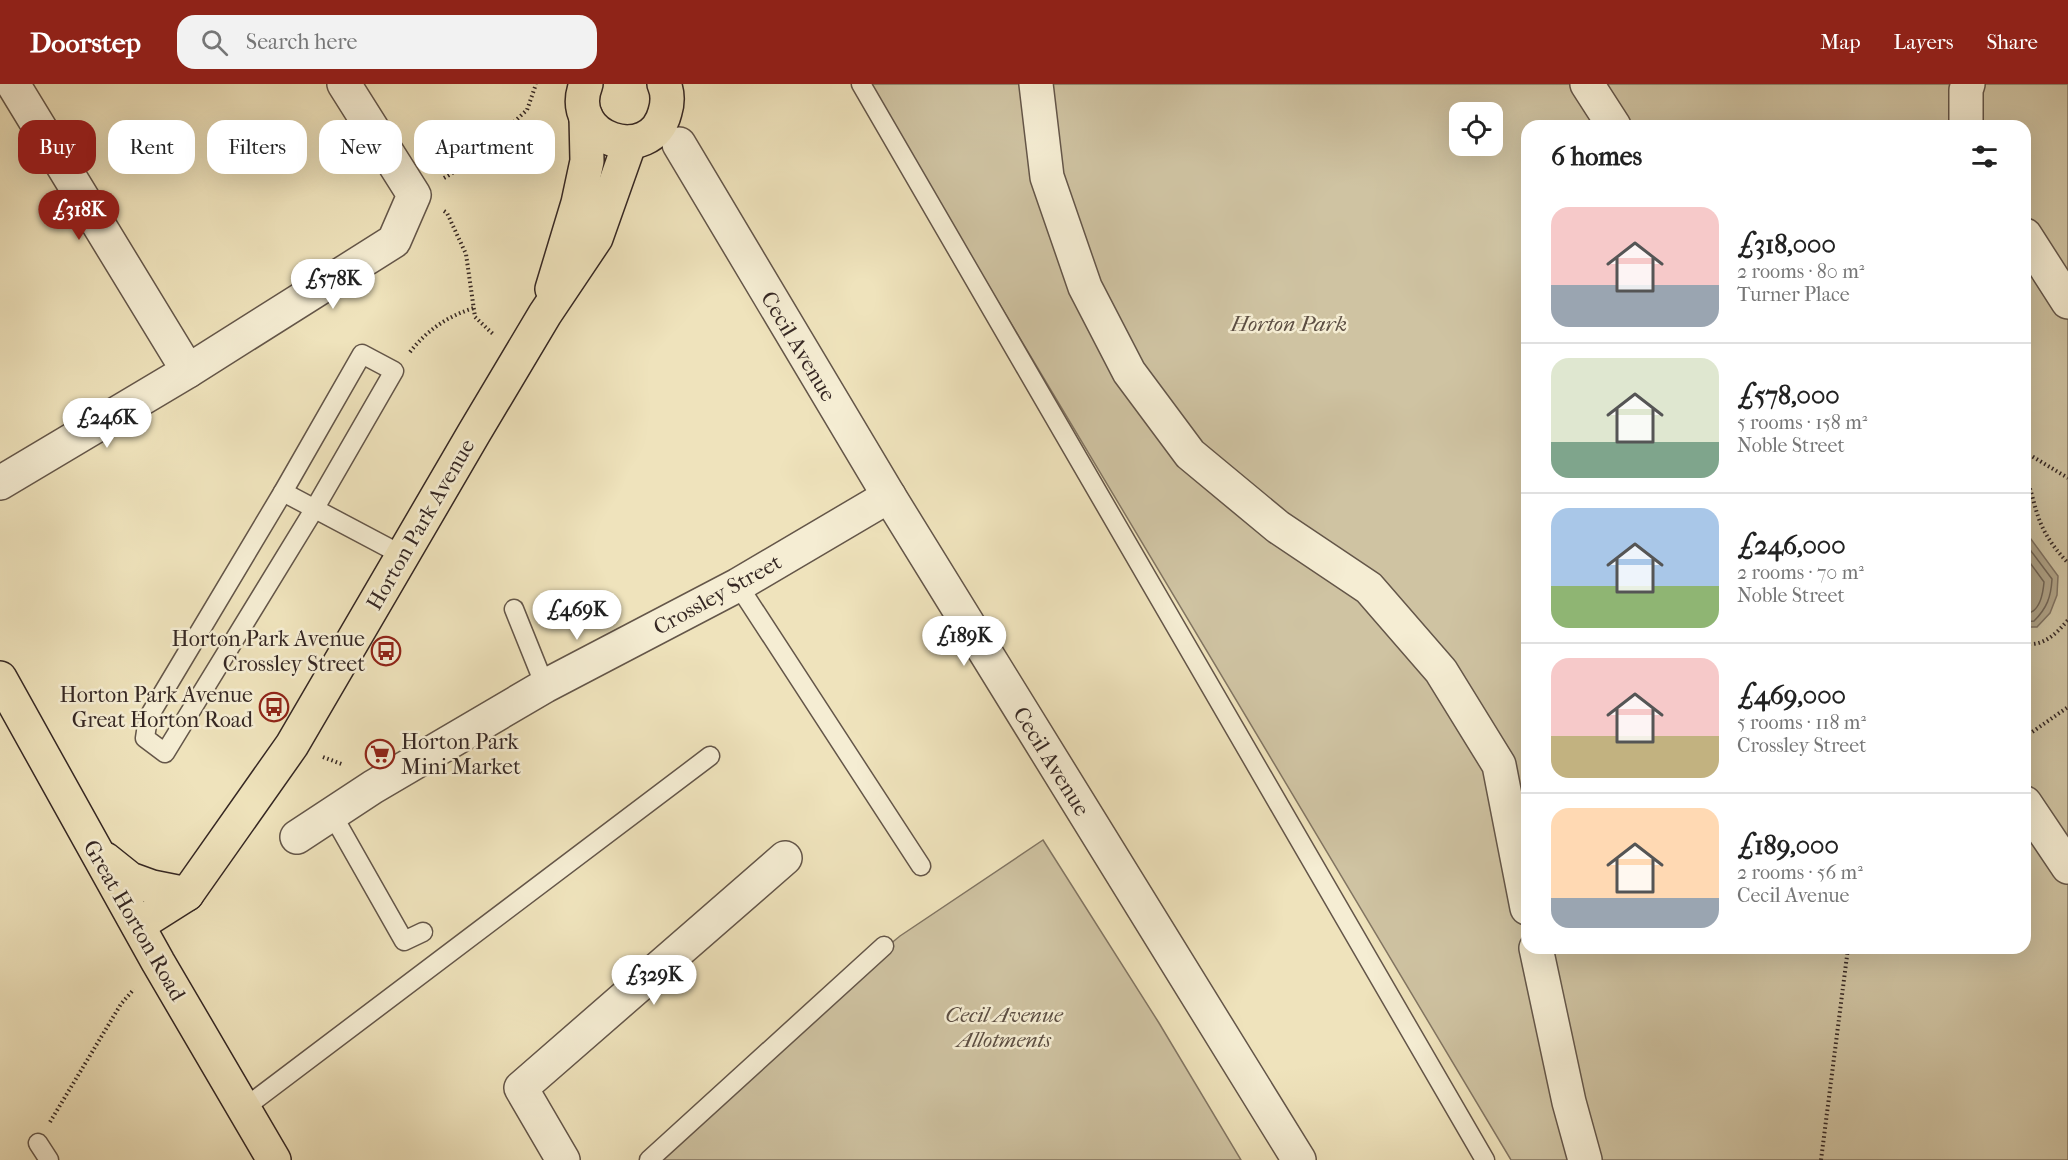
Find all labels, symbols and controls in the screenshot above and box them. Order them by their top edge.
search box [177,15,597,69]
text: Doorstep [30,26,141,59]
icon: search [198,26,231,59]
text: Search here [246,29,357,55]
text: Map [1820,30,1861,54]
text: Layers [1894,30,1953,54]
text: Share [1986,30,2038,54]
map controls [1449,102,1503,156]
button: locate [1449,102,1503,156]
chip: Buy [18,120,96,174]
chip: Rent [108,120,195,174]
chip: Filters [207,120,307,174]
chip: New [319,120,402,174]
chip: Apartment [414,120,555,174]
icon: filters [1968,140,2001,173]
text: 6 homes [1551,141,1642,172]
pin: £318K [37,190,121,241]
text: £318K [52,198,106,221]
text: £318,000 [1737,229,1836,260]
icon: home [1599,231,1671,303]
pin: £578K [291,259,375,310]
text: 2 rooms · 80 m² [1737,260,1864,283]
text: £578K [305,267,361,290]
text: Turner Place [1737,283,1850,306]
street label: Cecil Avenue [755,287,841,406]
park label: Horton Park [1230,311,1347,337]
text: £578,000 [1737,380,1840,411]
icon: home [1599,382,1671,454]
pin: £246K [65,398,149,449]
text: £246K [77,406,137,429]
text: 5 rooms · 158 m² [1737,411,1867,434]
street label: Horton Park Avenue [361,434,481,615]
text: Noble Street [1737,434,1845,457]
text: £246,000 [1737,530,1846,561]
icon: home [1599,532,1671,604]
street label: Crossley Street [649,549,786,641]
text: 2 rooms · 70 m² [1737,561,1864,584]
text: Noble Street [1737,584,1845,607]
pin: £469K [535,590,619,641]
text: £469K [546,598,608,621]
pin: £189K [922,616,1006,667]
text: £189K [936,624,992,647]
place label: Horton Park Avenue Crossley Street [172,626,365,677]
bus stop icon: Horton Park Avenue Crossley Street [370,635,402,667]
text: £469,000 [1737,680,1846,711]
place label: Horton Park Avenue Great Horton Road [60,682,254,733]
icon: home [1599,682,1671,754]
bus stop icon: Horton Park Avenue Great Horton Road [258,691,290,723]
street label: Cecil Avenue [1007,702,1095,821]
text: 5 rooms · 118 m² [1737,711,1866,734]
place label: Horton Park Mini Market [401,729,521,780]
text: Crossley Street [1737,734,1866,757]
supermarket icon: Horton Park Mini Market [364,738,396,770]
text: £189,000 [1737,830,1839,861]
icon: home [1599,832,1671,904]
street label: Great Horton Road [78,835,191,1006]
text: 2 rooms · 56 m² [1737,861,1863,884]
text: Cecil Avenue [1737,884,1849,907]
pin: £329K [612,955,696,1006]
text: £329K [626,963,682,986]
park label: Cecil Avenue Allotments [945,1002,1064,1053]

